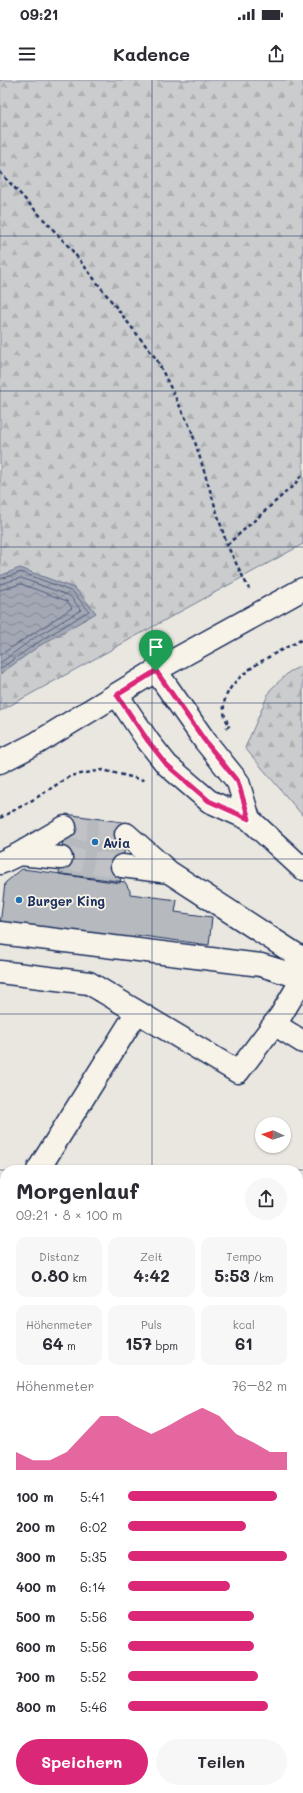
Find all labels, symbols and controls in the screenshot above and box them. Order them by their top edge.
text: 09:21 [20,4,58,24]
text: Kadence [113,42,190,66]
icon: menu [16,43,38,65]
icon: share [265,43,287,65]
pin [139,630,173,671]
icon: arrive [145,636,167,658]
place label: Avia [103,834,130,851]
marker: Avia [90,837,100,847]
place label: Burger King [27,892,105,909]
marker: Burger King [14,895,24,905]
north arrow [255,1117,291,1153]
map controls [255,1117,291,1153]
text: Morgenlauf [16,1176,139,1205]
button: share [245,1178,287,1220]
text: 09:21 · 8 × 100 m [16,1206,122,1223]
text: Distanz [39,1249,79,1264]
text: Zeit [140,1249,163,1264]
text: Tempo [226,1249,261,1264]
text: 0.80 [31,1264,69,1286]
text: 4:42 [133,1264,170,1286]
text: 5:53 [214,1264,250,1286]
text: km [69,1270,87,1285]
text: /km [250,1270,274,1285]
text: Höhenmeter [26,1317,92,1332]
text: Puls [141,1317,162,1332]
text: kcal [233,1317,255,1332]
text: 64 [42,1332,64,1354]
text: 157 [125,1332,152,1354]
text: 61 [235,1332,253,1354]
text: m [64,1338,76,1353]
text: bpm [152,1338,178,1353]
text: Höhenmeter [16,1377,94,1394]
text: 76–82 m [232,1377,287,1394]
text: 100 m [16,1488,53,1505]
text: 5:41 [80,1488,105,1505]
text: 200 m [16,1518,55,1535]
text: 6:02 [80,1518,107,1535]
text: 300 m [16,1548,56,1565]
text: 5:35 [80,1548,107,1565]
text: 400 m [16,1578,56,1595]
text: 6:14 [80,1578,105,1595]
text: 500 m [16,1608,55,1625]
text: 5:56 [80,1608,107,1625]
text: 600 m [16,1638,56,1655]
text: 5:56 [80,1638,107,1655]
text: 700 m [16,1668,55,1685]
text: 5:52 [80,1668,106,1685]
text: 800 m [16,1698,56,1715]
text: 5:46 [80,1698,107,1715]
button: Speichern [16,1739,148,1785]
button: Teilen [156,1739,287,1785]

